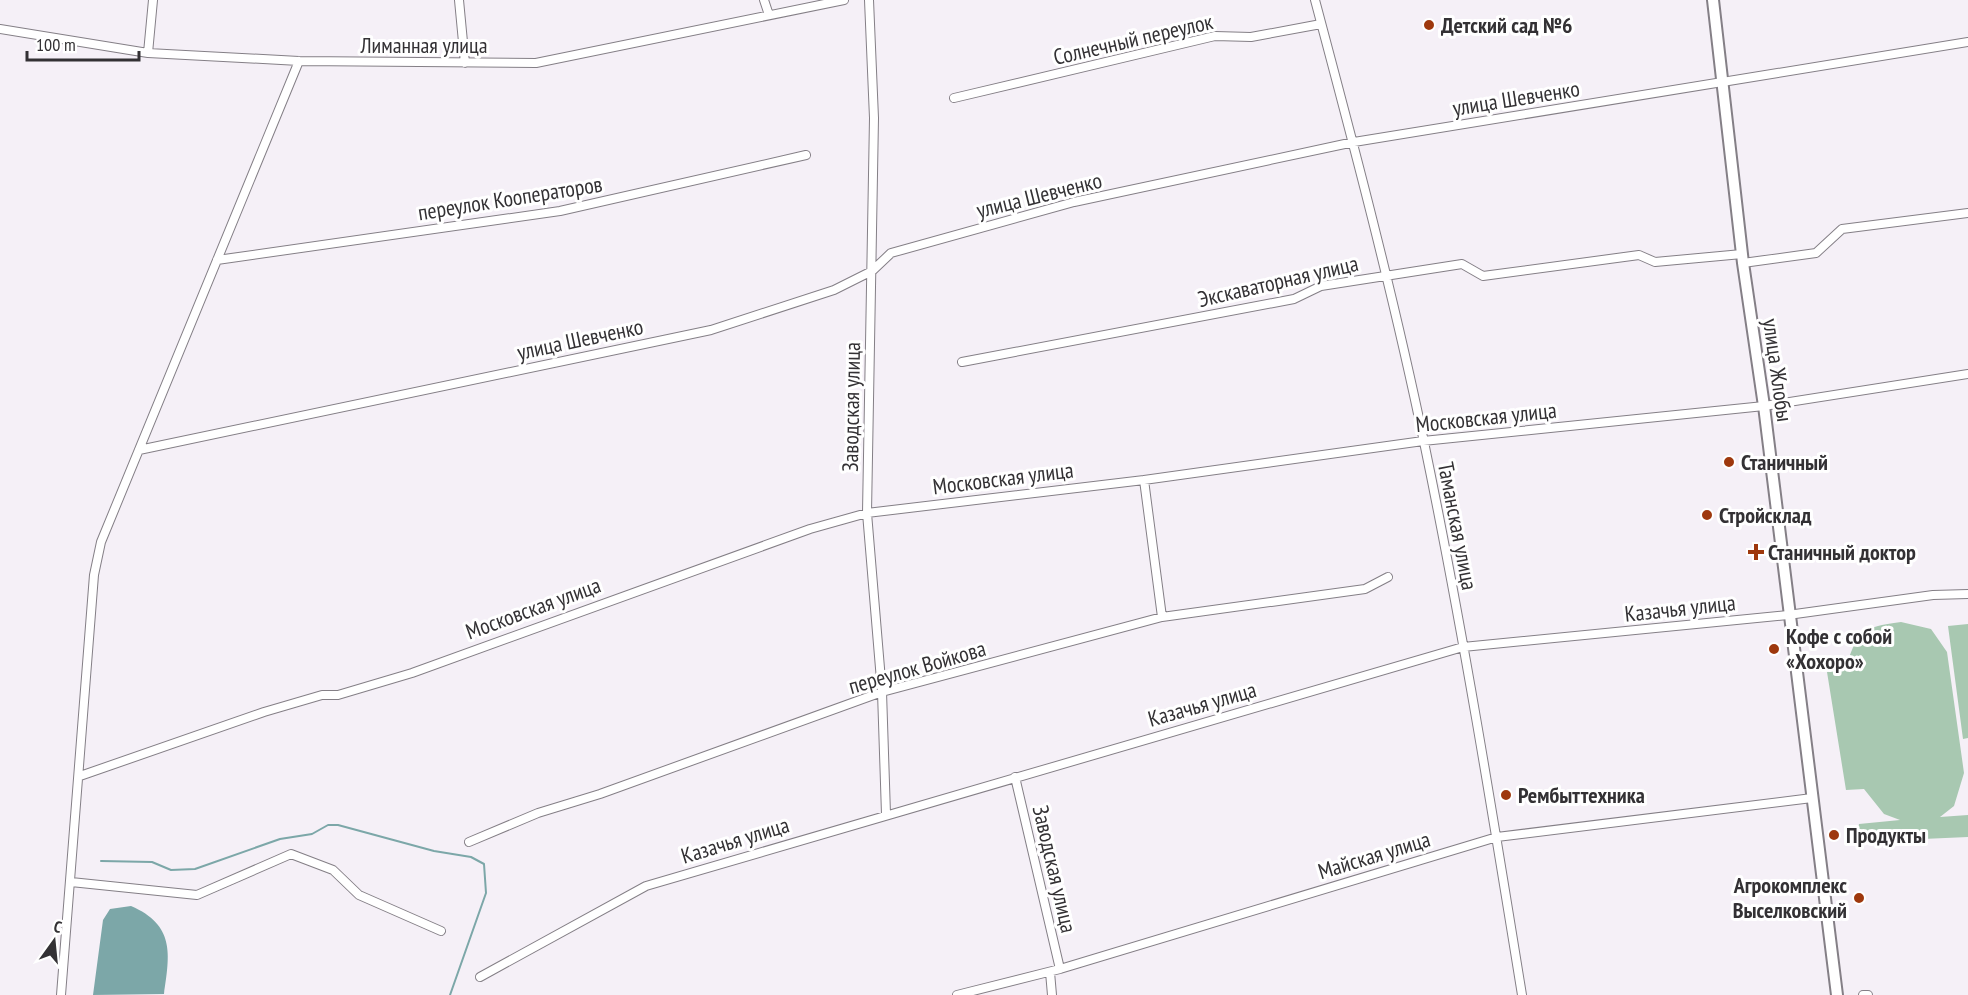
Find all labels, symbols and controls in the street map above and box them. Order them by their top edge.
street label: Солнечный переулок [1051,7,1216,71]
place label: Детский сад №6 [1441,11,1572,39]
marker: Детский сад №6 [1422,18,1436,32]
scale bar [27,24,140,62]
street label: Лиманная улица [359,31,488,59]
text: 100 m [36,33,76,56]
street label: улица Шевченко [1450,74,1582,122]
street label: улица Шевченко [973,166,1105,224]
street label: переулок Кооператоров [416,170,604,226]
street label: Экскаваторная улица [1195,249,1361,313]
street label: улица Шевченко [514,312,646,366]
street label: улица Жлобы [1757,317,1799,423]
street label: Заводская улица [836,342,866,472]
street label: Московская улица [1414,396,1558,438]
place label: Станичный [1741,448,1828,476]
street label: Московская улица [931,455,1075,501]
marker: Станичный [1722,455,1736,469]
street label: Таманская улица [1432,460,1484,592]
place label: Стройсклад [1719,501,1812,529]
marker: Стройсклад [1700,508,1714,522]
place label: Станичный доктор [1768,538,1916,566]
marker: Станичный доктор [1749,545,1763,559]
street label: Московская улица [462,571,604,645]
street label: Казачья улица [1623,588,1737,628]
place label: Кофе с собой «Хохоро» [1786,622,1892,675]
street label: переулок Войкова [845,634,989,700]
marker: Кофе с собой «Хохоро» [1767,642,1781,656]
street label: Казачья улица [1145,675,1259,733]
place label: Рембыттехника [1518,781,1645,809]
marker: Рембыттехника [1499,788,1513,802]
street label: Заводская улица [1027,803,1083,935]
street label: Казачья улица [678,810,792,870]
place label: Продукты [1846,821,1926,849]
street label: Майская улица [1315,825,1433,885]
marker: Продукты [1827,828,1841,842]
place label: Агрокомплекс Выселковский [1733,871,1847,924]
marker: Агрокомплекс Выселковский [1852,891,1866,905]
north arrow [24,911,84,971]
text: С [52,916,65,937]

